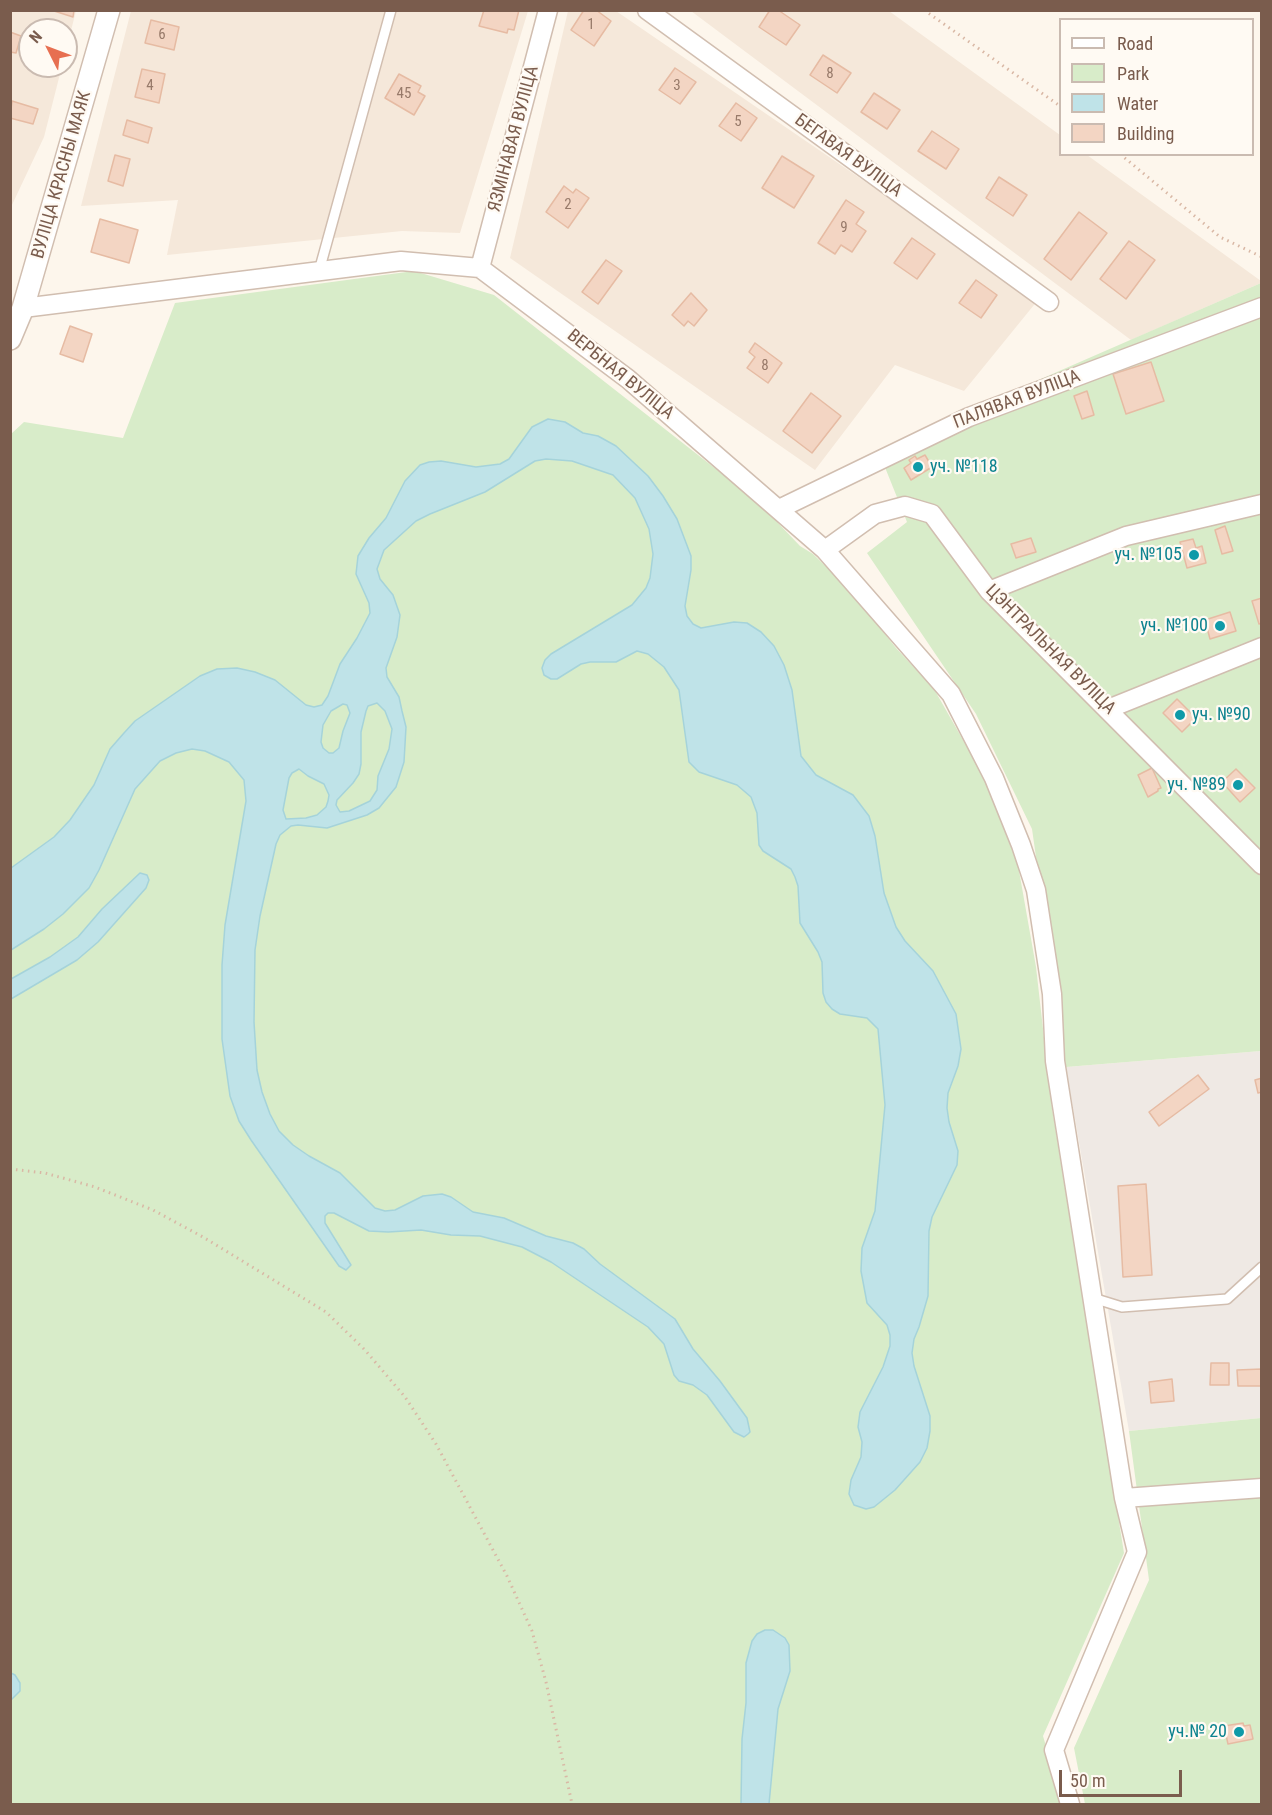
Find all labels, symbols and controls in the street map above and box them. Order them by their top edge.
house number: 1 [587,16,595,34]
north arrow [18,18,78,78]
legend [1059,18,1254,156]
house number: 6 [158,26,166,44]
text: N [25,27,46,47]
text: Road [1117,33,1153,54]
text: Park [1117,63,1149,84]
street label: ЯЗМІНАВАЯ ВУЛІЦА [484,64,544,214]
house number: 8 [826,65,834,83]
house number: 4 [146,77,154,95]
house number: 3 [673,77,681,95]
house number: 45 [397,85,411,103]
street label: ВУЛІЦА КРАСНЫ МАЯК [28,89,96,261]
text: Water [1117,93,1158,114]
street label: БЕГАВАЯ ВУЛІЦА [790,110,906,202]
house number: 5 [734,113,742,131]
text: Building [1117,123,1174,144]
house number: 2 [564,196,572,214]
house number: 9 [840,219,848,237]
street label: ВЕРБНАЯ ВУЛІЦА [562,325,678,425]
house number: 8 [761,357,769,375]
street label: ПАЛЯВАЯ ВУЛІЦА [951,366,1083,434]
place label: уч. №118 [930,456,998,478]
marker: уч. №118 [911,460,925,474]
place label: уч. №105 [1114,544,1182,566]
marker: уч. №105 [1187,548,1201,562]
street label: ЦЭНТРАЛЬНАЯ ВУЛІЦА [980,580,1120,720]
place label: уч. №100 [1140,615,1208,637]
marker: уч. №100 [1213,619,1227,633]
place label: уч. №90 [1192,704,1251,726]
marker: уч. №90 [1173,708,1187,722]
place label: уч. №89 [1167,774,1226,796]
marker: уч. №89 [1231,778,1245,792]
place label: уч.№ 20 [1168,1721,1227,1743]
marker: уч.№ 20 [1232,1725,1246,1739]
scale bar [1062,1758,1185,1796]
text: 50 m [1070,1770,1105,1791]

